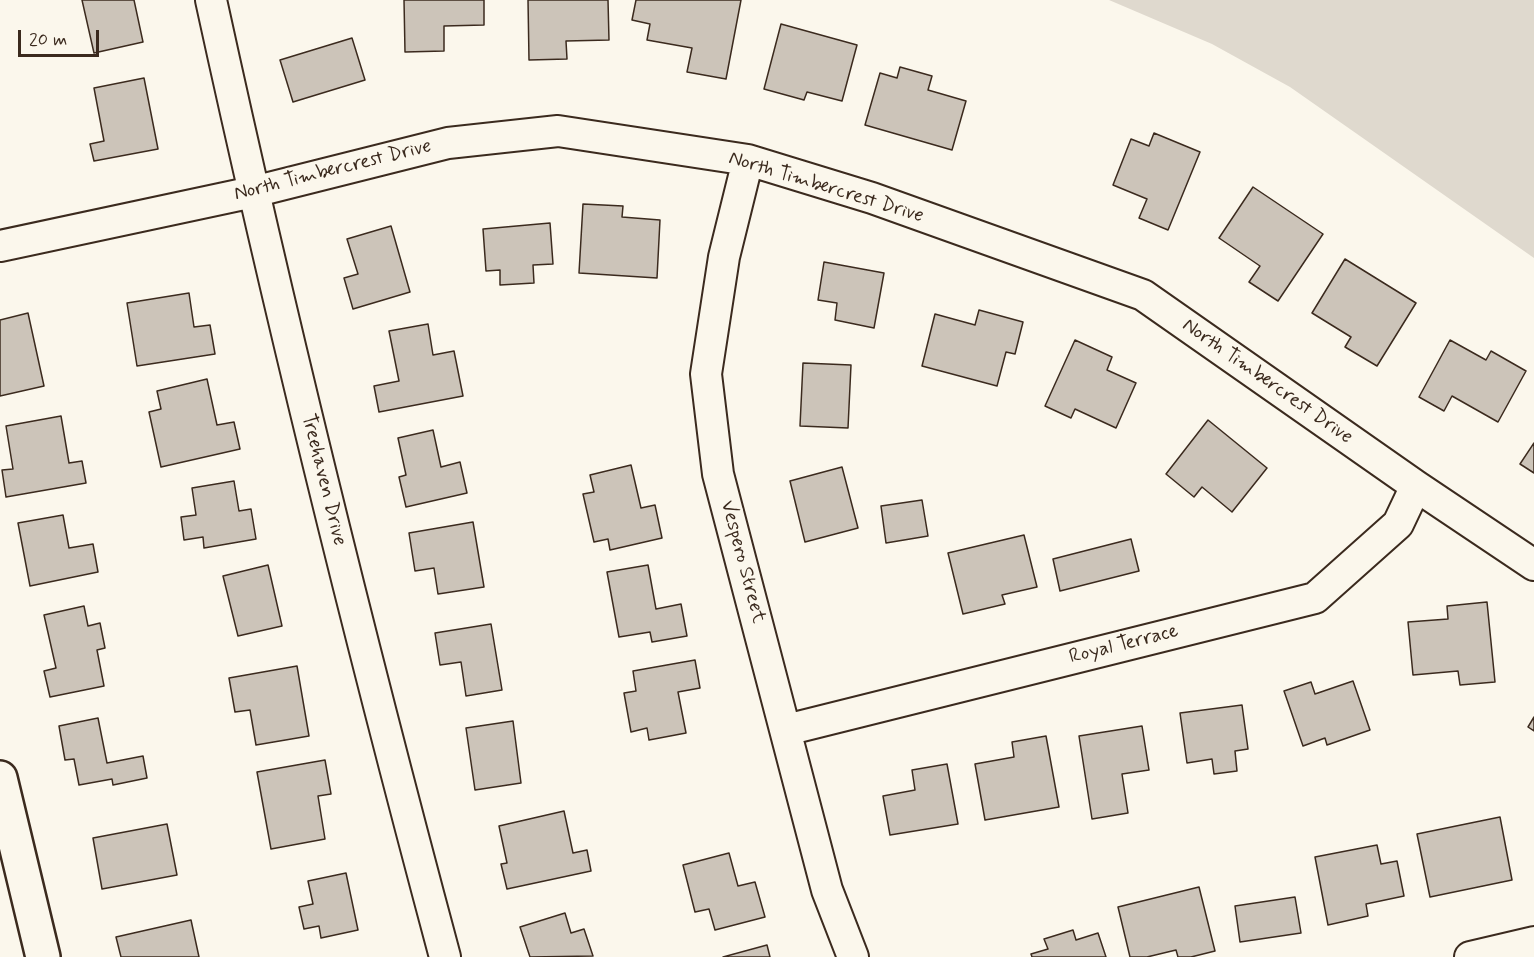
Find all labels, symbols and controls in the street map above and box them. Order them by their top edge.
scale bar [21,18,102,56]
text: 20 m [29,28,67,52]
street label: North Timbercrest Drive [232,135,434,207]
street label: North Timbercrest Drive [726,147,926,229]
street label: North Timbercrest Drive [1177,314,1357,450]
street label: Treehaven Drive [295,411,351,549]
street label: Vespero Street [714,498,770,626]
street label: Royal Terrace [1067,620,1181,670]

